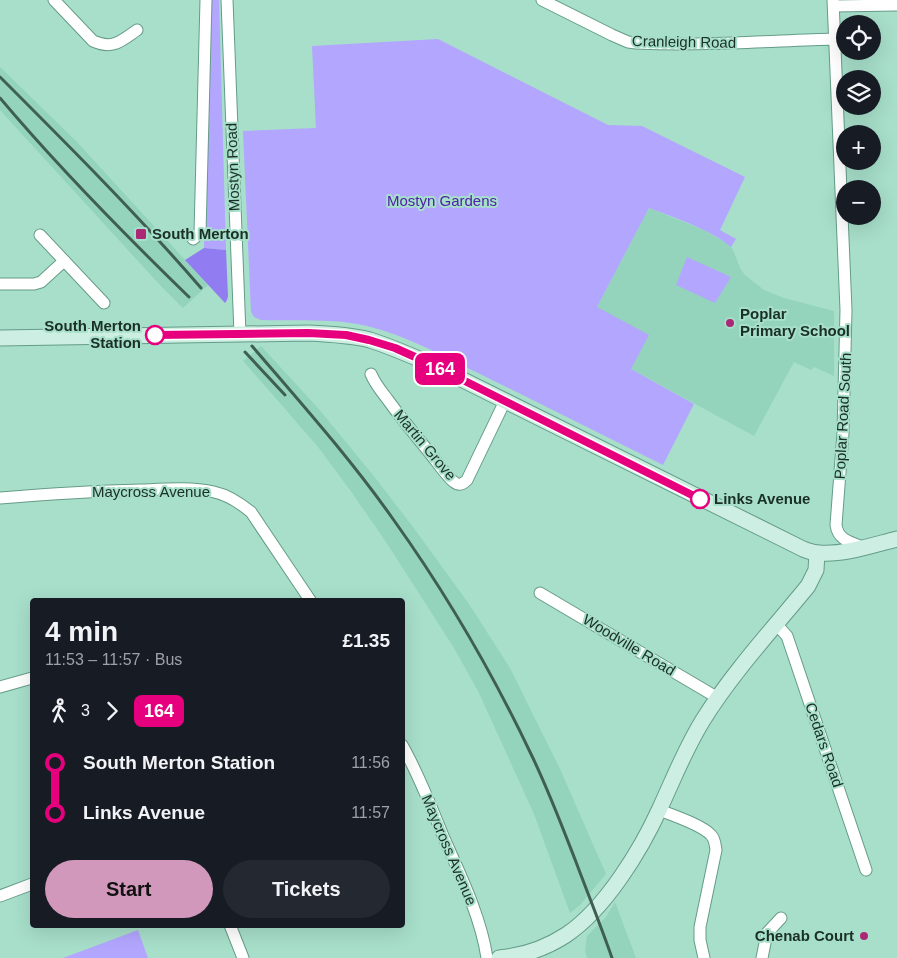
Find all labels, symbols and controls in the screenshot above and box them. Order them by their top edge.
map controls [836,15,881,225]
button: locate [836,15,881,60]
street label: Cranleigh Road [632,32,736,51]
button: layers [836,70,881,115]
street label: Mostyn Road [222,123,243,211]
button: + [836,125,881,170]
button: − [836,180,881,225]
park label: Mostyn Gardens [387,192,497,209]
place label: South Merton [152,225,249,242]
marker: South Merton [134,227,148,241]
place label: Poplar Primary School [740,305,850,339]
place label: South Merton Station [44,317,141,351]
marker: Poplar Primary School [724,317,736,329]
marker: South Merton Station [145,325,165,345]
street label: Poplar Road South [831,352,854,480]
line badge: 164 [411,353,469,385]
text: 164 [425,359,455,379]
street label: Martin Grove [391,406,460,483]
street label: Maycross Avenue [92,483,210,500]
marker: Links Avenue [690,489,710,509]
place label: Links Avenue [714,490,810,507]
street label: Woodville Road [580,610,679,679]
text: 4 min [45,616,118,647]
text: £1.35 [342,630,390,651]
text: 11:53 – 11:57 · Bus [45,651,182,668]
icon: walk [45,697,73,725]
icon: forward [98,697,126,725]
street label: Cedars Road [802,700,847,789]
text: 164 [144,701,174,721]
text: 3 [81,702,90,719]
text: South Merton Station [83,752,275,773]
text: 11:56 [351,754,390,771]
street label: Maycross Avenue [419,792,480,907]
text: Links Avenue [83,802,205,823]
text: 11:57 [351,804,390,821]
button: Start [45,860,213,918]
button: Tickets [223,860,390,918]
place label: Chenab Court [755,927,854,944]
marker: Chenab Court [858,930,870,942]

